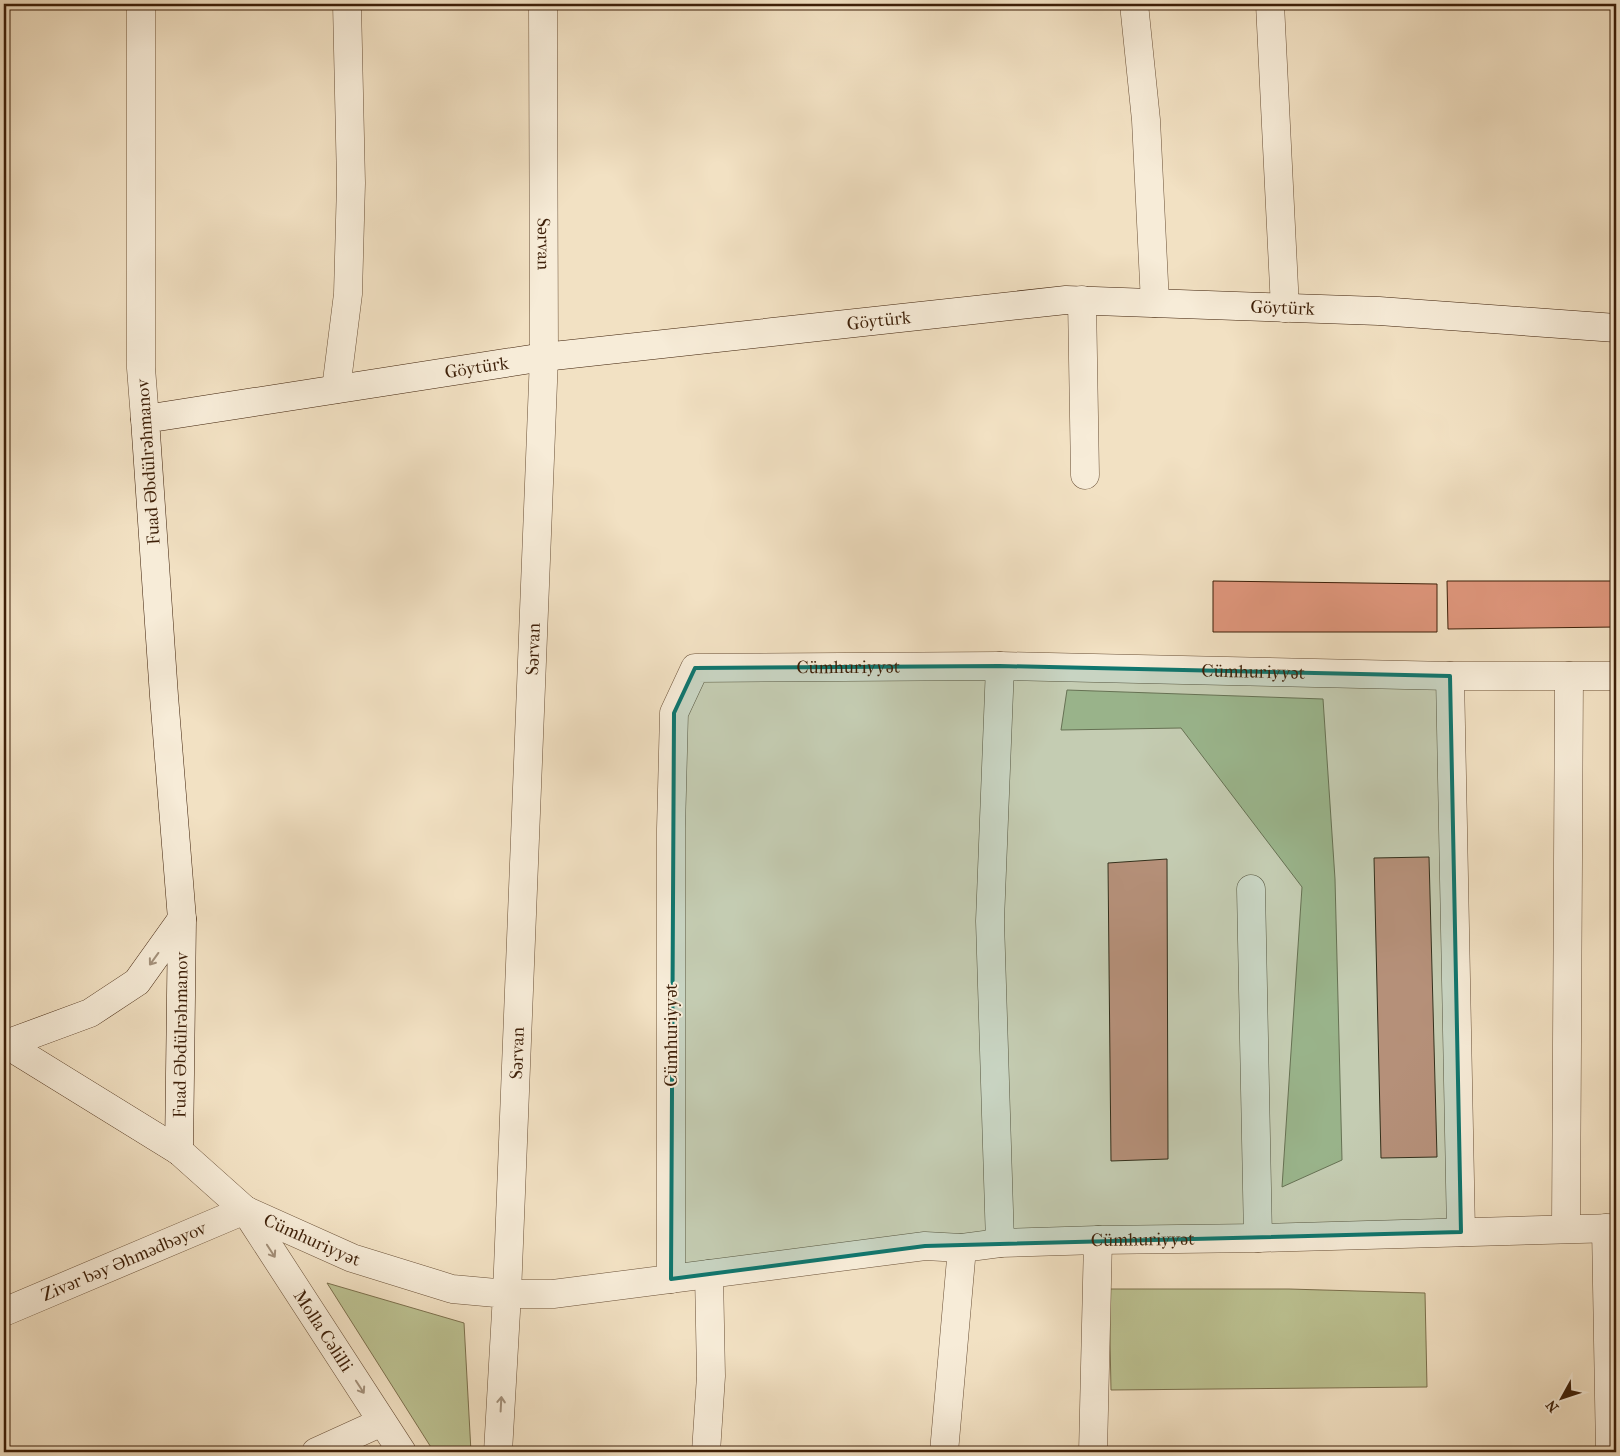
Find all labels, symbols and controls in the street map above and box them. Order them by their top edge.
street label: Sərvan [533,218,554,271]
street label: Göytürk [1250,296,1316,320]
street label: Göytürk [846,307,913,335]
street label: Göytürk [443,353,511,383]
street label: Fuad Əbdülrəhmanov [132,377,165,546]
street label: Sərvan [522,622,545,676]
street label: Cümhuriyyət [796,657,901,678]
street label: Cümhuriyyət [1201,660,1306,684]
street label: Fuad Əbdülrəhmanov [169,951,193,1118]
one-way arrow [148,952,159,965]
street label: Cümhuriyyət [661,983,682,1087]
street label: Sərvan [506,1026,529,1080]
street label: Cümhuriyyət [260,1210,363,1271]
street label: Zivər bəy Əhmədbəyov [38,1217,210,1306]
street label: Cümhuriyyət [1091,1229,1195,1251]
one-way arrow [266,1244,276,1258]
street label: Molla Cəlilli [289,1286,357,1376]
north arrow [1538,1374,1588,1424]
one-way arrow [355,1380,365,1394]
one-way arrow [496,1396,505,1412]
text: N [1542,1396,1562,1416]

